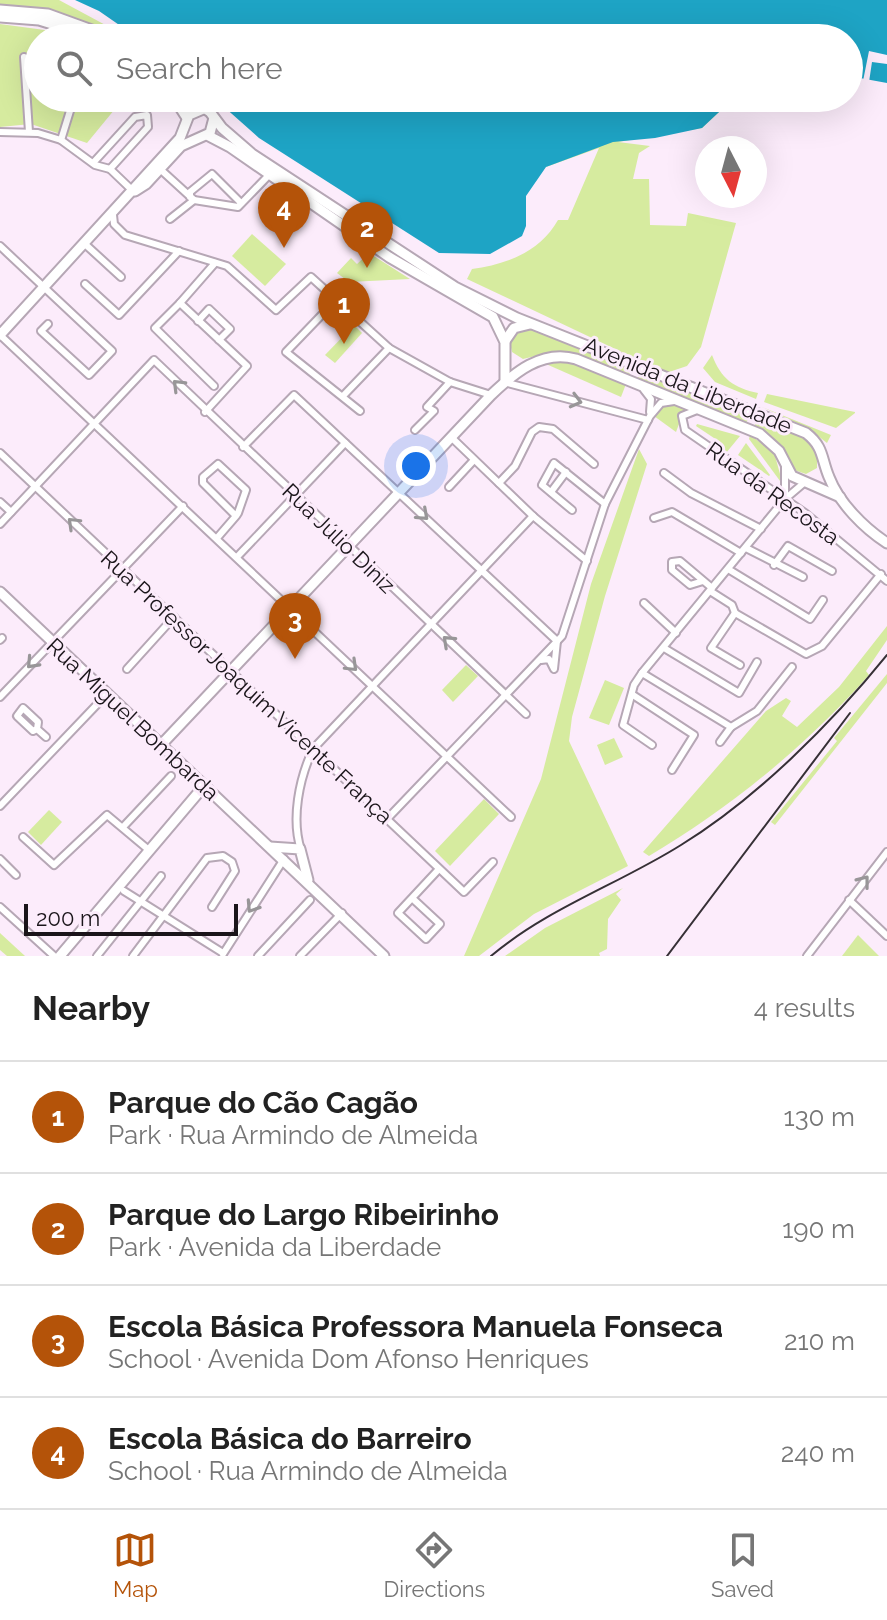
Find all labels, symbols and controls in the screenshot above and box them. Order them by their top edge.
search box [24,24,863,112]
icon: search [52,46,96,90]
text: Search here [116,51,283,86]
north arrow [695,136,767,208]
pin: 4 [258,182,310,248]
pin: 2 [341,202,393,268]
pin: 1 [318,278,370,344]
street label: Avenida da Liberdade [580,331,796,439]
one-way arrow [173,380,188,394]
one-way arrow [569,391,582,408]
street label: Rua da Recosta [701,436,845,550]
your location [396,446,436,486]
street label: Rua Júlio Diniz [277,478,401,598]
one-way arrow [413,506,428,520]
one-way arrow [68,518,82,532]
street label: Rua Professor Joaquim Vicente França [96,545,398,829]
pin: 3 [269,593,321,659]
street label: Rua Miguel Bombarda [41,632,225,806]
one-way arrow [443,636,458,650]
one-way arrow [27,654,41,669]
one-way arrow [343,657,357,672]
one-way arrow [854,875,868,890]
one-way arrow [247,899,262,913]
scale bar [24,900,238,936]
text: 200 m [36,905,100,931]
text: Nearby [32,988,150,1028]
text: 4 results [754,993,855,1023]
text: Parque do Cão Cagão [108,1085,418,1120]
text: 1 [52,1102,64,1132]
text: 130 m [784,1102,855,1132]
text: Park · Rua Armindo de Almeida [108,1120,478,1150]
text: Parque do Largo Ribeirinho [108,1197,499,1232]
text: 2 [51,1214,65,1244]
text: 190 m [782,1214,855,1244]
text: Park · Avenida da Liberdade [108,1232,441,1262]
text: Escola Básica Professora Manuela Fonseca [108,1309,723,1344]
text: 3 [51,1326,65,1356]
text: 210 m [784,1326,855,1356]
text: School · Avenida Dom Afonso Henriques [108,1344,589,1374]
text: Escola Básica do Barreiro [108,1421,472,1456]
text: 4 [51,1438,65,1468]
text: 240 m [781,1438,855,1468]
text: School · Rua Armindo de Almeida [108,1456,508,1486]
tab: Map [113,1528,158,1602]
tab: Directions [384,1528,485,1602]
tab: Saved [711,1528,774,1602]

